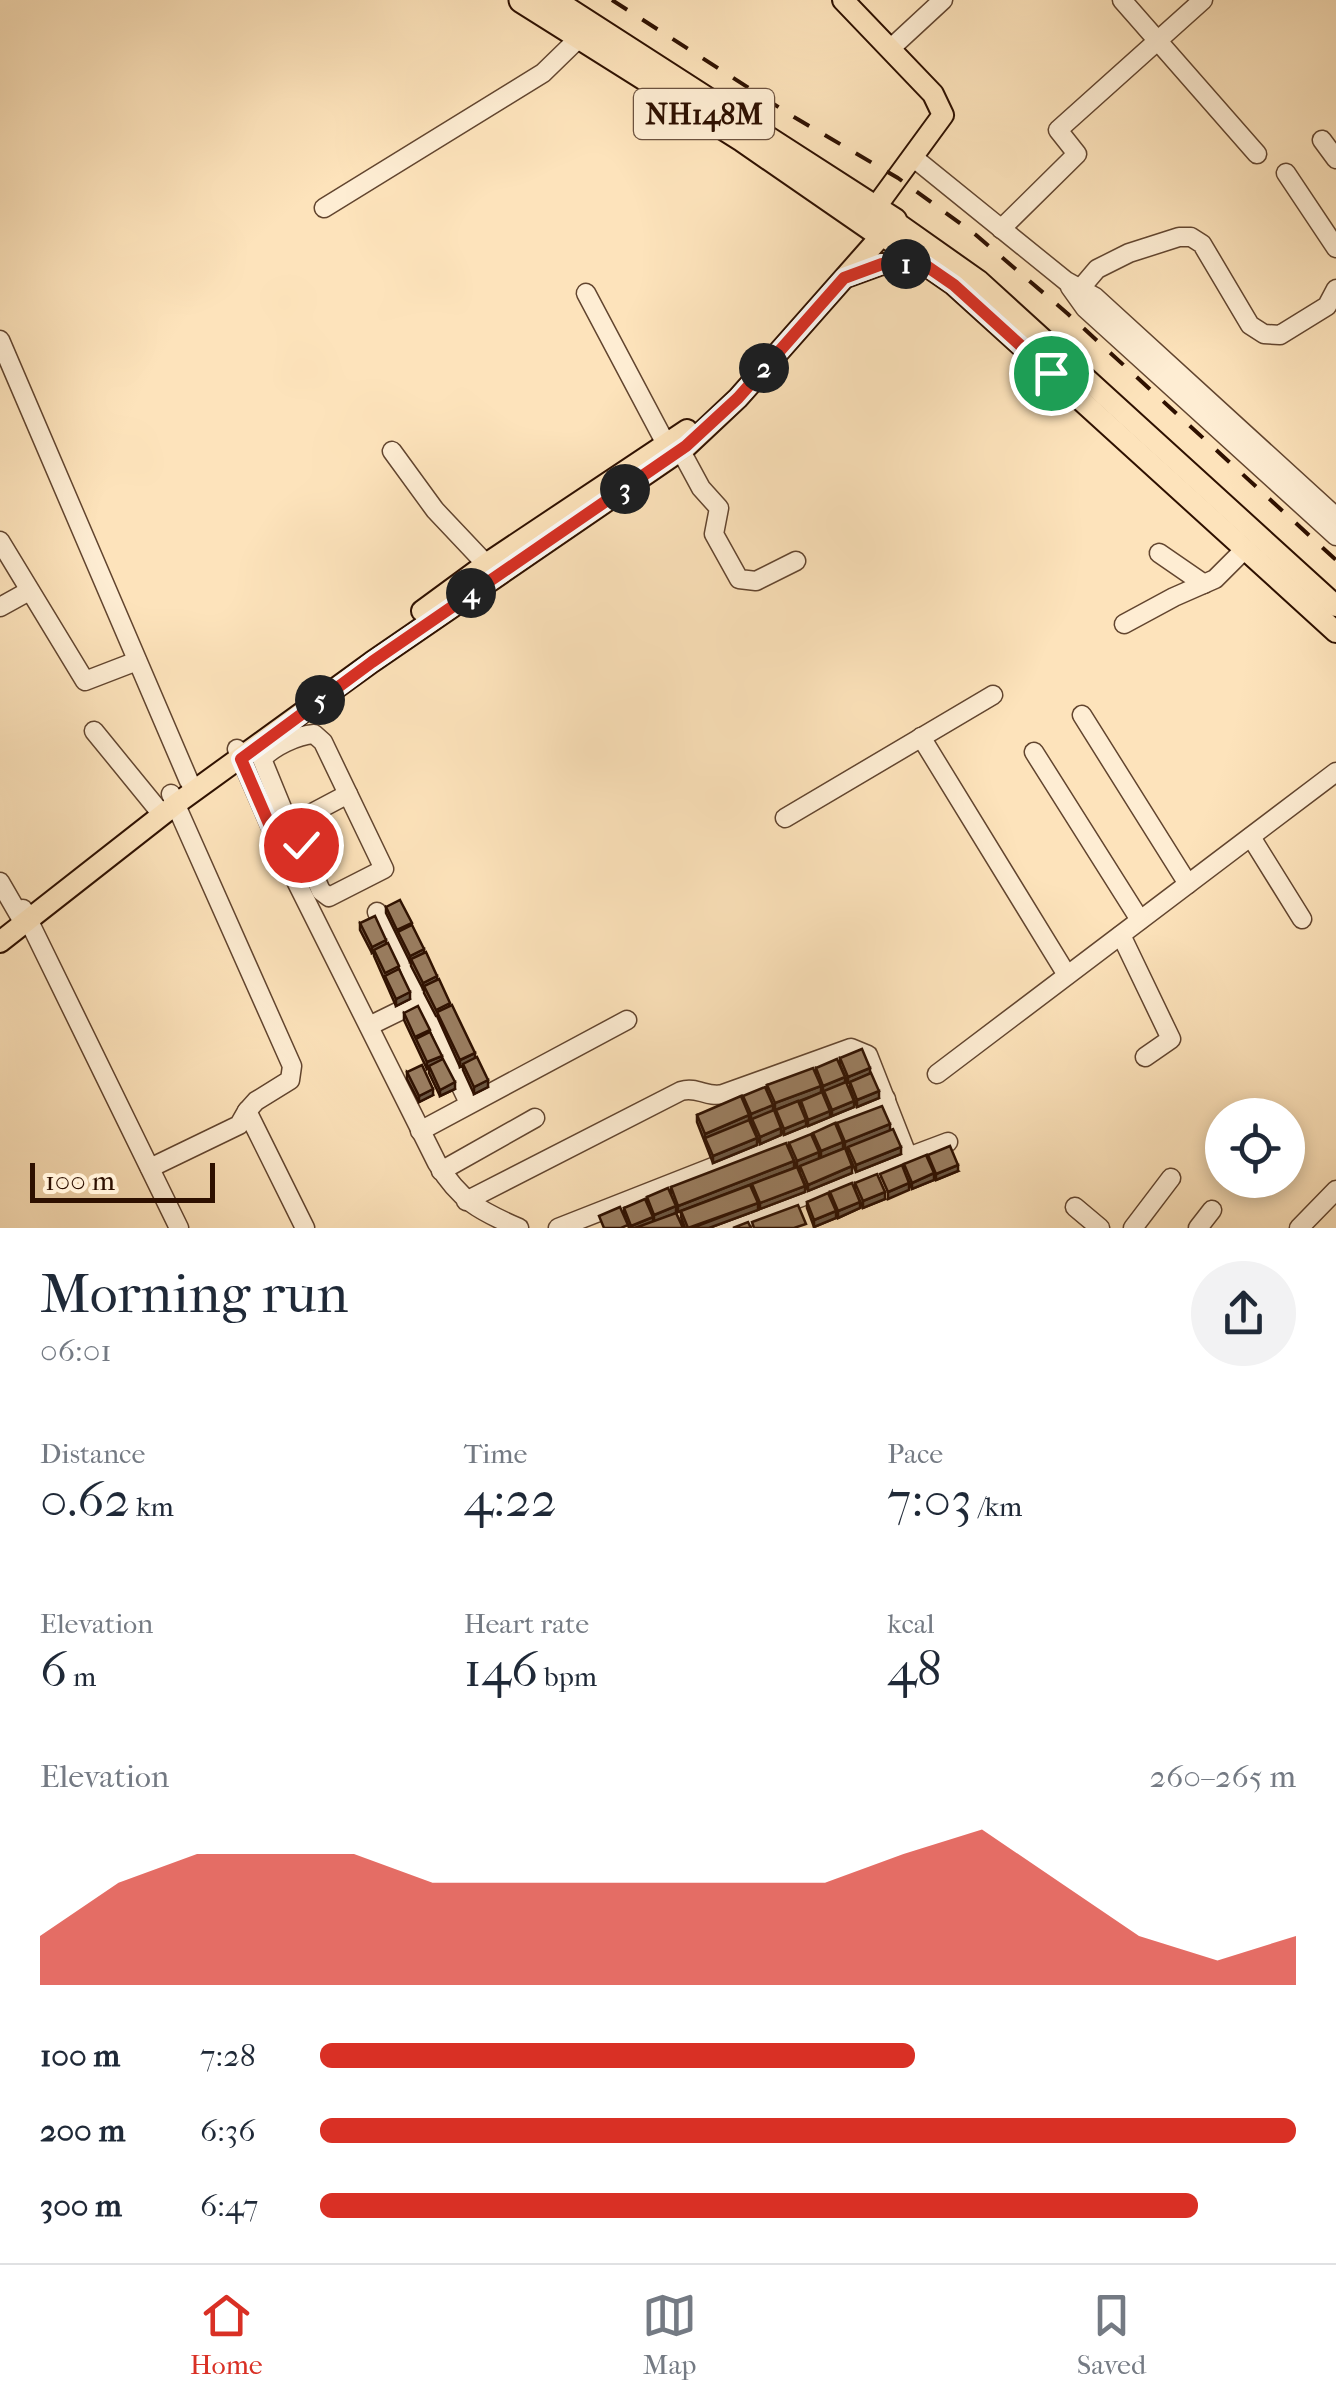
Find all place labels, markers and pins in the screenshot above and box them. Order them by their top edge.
pin: 1 [881,239,931,289]
pin [1009,331,1094,416]
pin: 2 [739,343,789,393]
pin: 3 [600,464,650,514]
pin: 4 [446,568,496,618]
pin: 5 [295,675,345,725]
pin [259,803,344,888]

